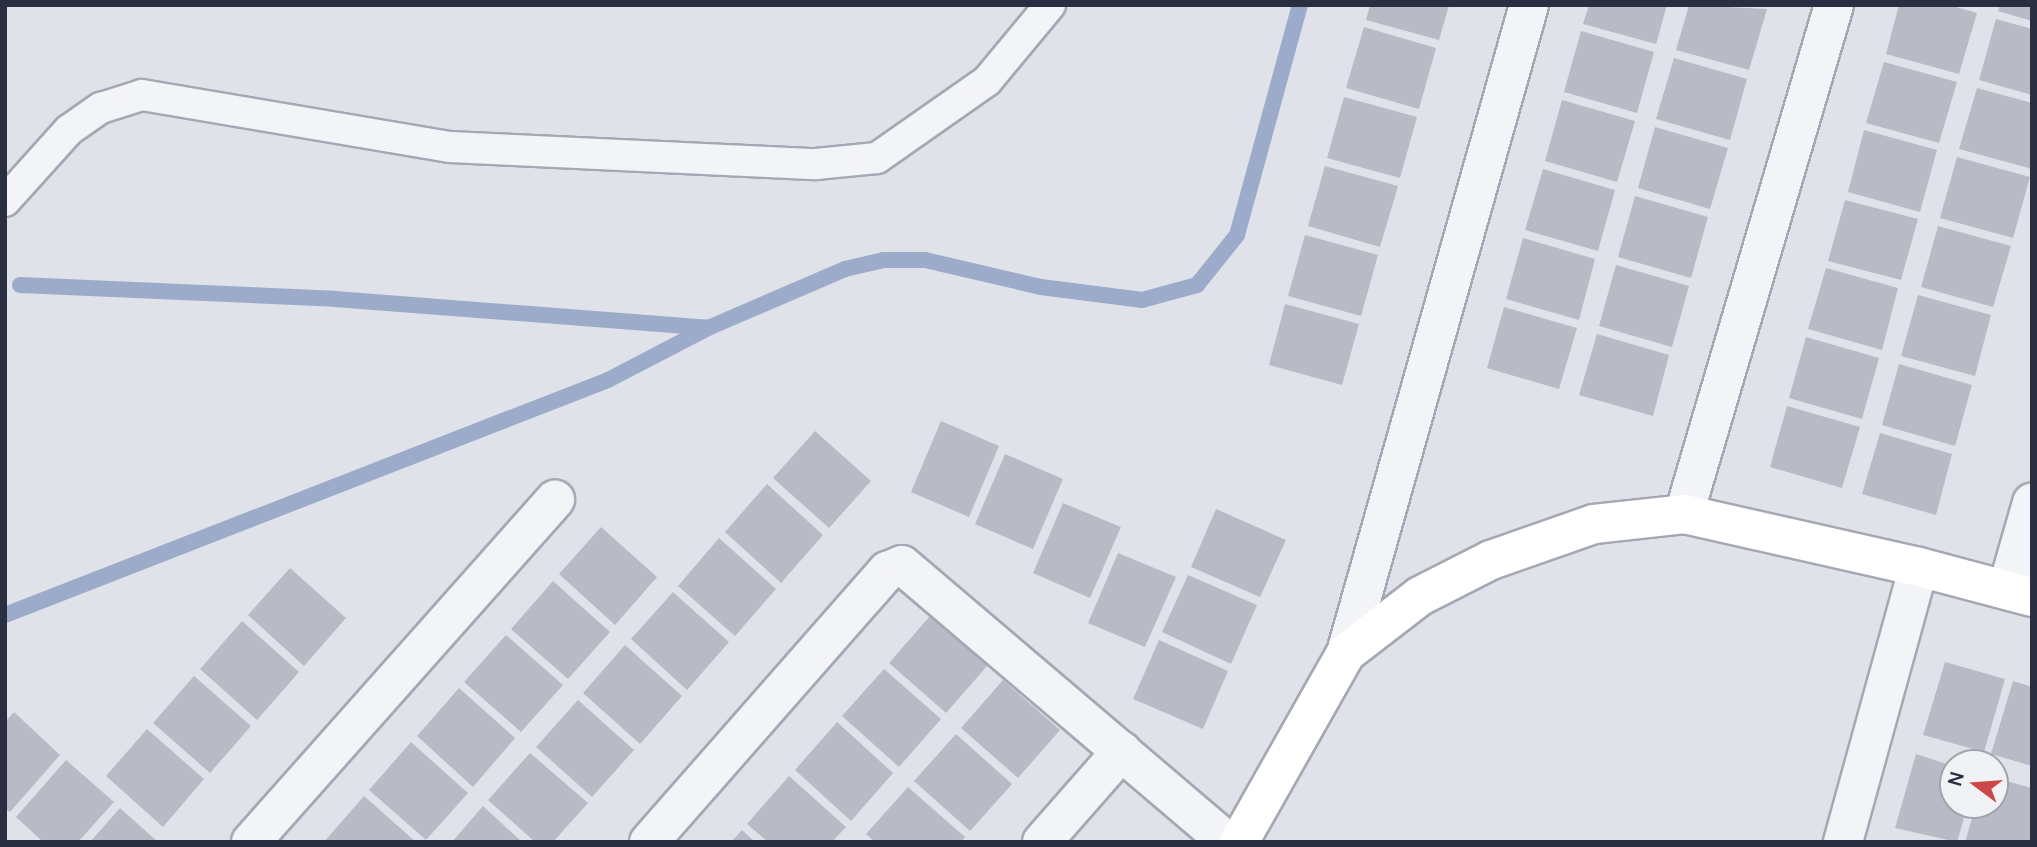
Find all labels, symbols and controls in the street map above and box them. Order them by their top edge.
north arrow [1939,749,2009,819]
text: N [1941,769,1970,789]

